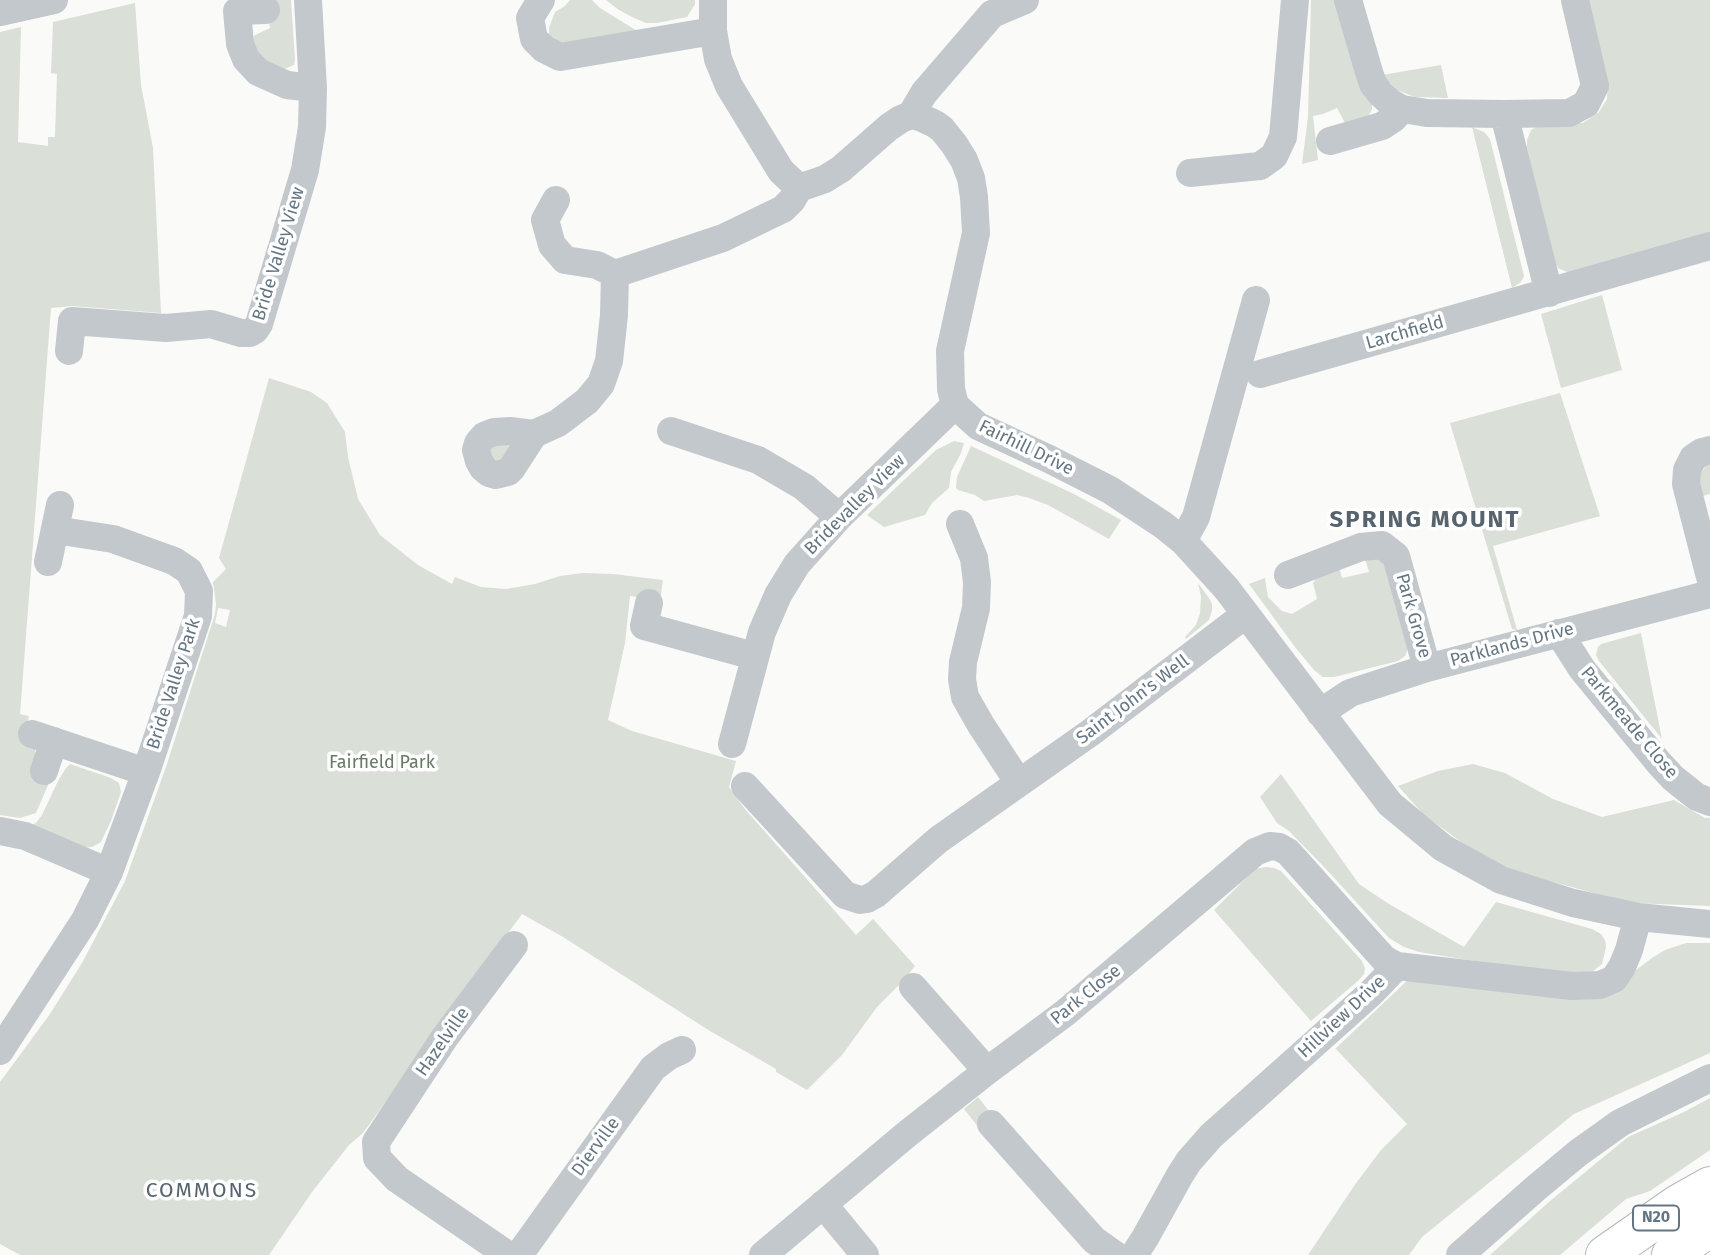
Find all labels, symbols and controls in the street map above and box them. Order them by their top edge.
street label: Bride Valley View [248,184,310,324]
street label: Larchfield [1363,312,1447,354]
street label: Fairhill Drive [975,416,1077,480]
street label: Bridevalley View [800,450,910,560]
district label: SPRING MOUNT [1331,506,1519,534]
street label: Park Grove [1391,571,1435,661]
street label: Bride Valley Park [143,616,205,752]
street label: Parklands Drive [1448,618,1576,672]
street label: Saint John's Well [1072,651,1194,749]
street label: Parkmeade Close [1576,663,1682,783]
park label: Fairfield Park [329,752,435,774]
street label: Park Close [1047,960,1125,1030]
street label: Hillview Drive [1294,971,1390,1063]
street label: Hazelville [412,1003,474,1081]
street label: Dierville [567,1113,625,1181]
district label: COMMONS [147,1178,257,1204]
road number: N20 [1633,1206,1679,1230]

